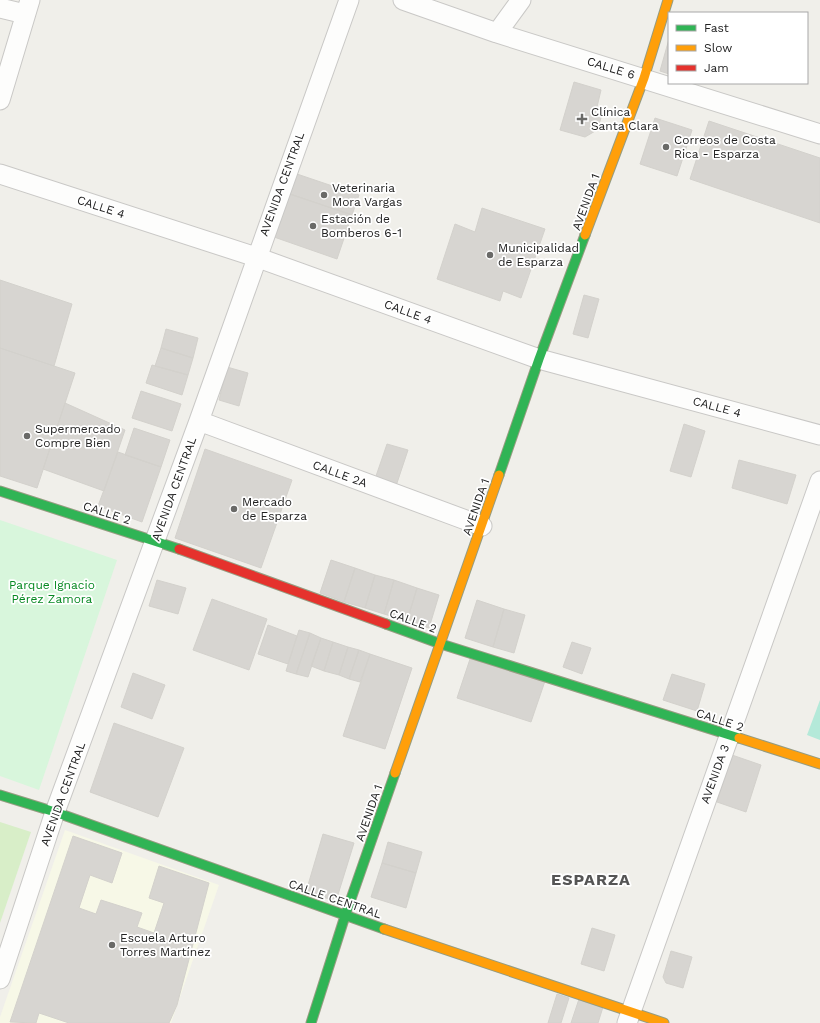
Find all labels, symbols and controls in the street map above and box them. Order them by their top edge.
legend [668,12,808,84]
text: Fast [704,21,729,35]
text: Slow [704,41,732,55]
street label: CALLE 6 [585,54,637,82]
text: Jam [704,61,729,75]
place label: Clínica Santa Clara [591,105,659,133]
marker: Clínica Santa Clara [576,113,588,125]
street label: AVENIDA CENTRAL [257,130,307,238]
place label: Correos de Costa Rica - Esparza [674,133,776,161]
marker: Correos de Costa Rica - Esparza [661,142,671,152]
street label: AVENIDA 1 [569,172,603,232]
place label: Veterinaria Mora Vargas [332,181,402,209]
marker: Veterinaria Mora Vargas [319,190,329,200]
street label: CALLE 4 [75,193,127,221]
place label: Estación de Bomberos 6-1 [321,212,402,240]
marker: Estación de Bomberos 6-1 [308,221,318,231]
place label: Municipalidad de Esparza [498,241,579,269]
marker: Municipalidad de Esparza [485,250,495,260]
street label: CALLE 4 [382,297,434,327]
street label: CALLE 4 [691,394,743,420]
place label: Supermercado Compre Bien [35,422,121,450]
marker: Supermercado Compre Bien [22,431,32,441]
street label: AVENIDA CENTRAL [149,435,199,543]
street label: CALLE 2A [311,458,369,490]
street label: AVENIDA 1 [460,477,492,537]
place label: Mercado de Esparza [242,495,307,523]
street label: CALLE 2 [81,499,133,527]
marker: Mercado de Esparza [229,504,239,514]
park label: Parque Ignacio Pérez Zamora [9,578,95,606]
street label: CALLE 2 [387,606,439,636]
street label: CALLE 2 [694,706,746,734]
street label: AVENIDA CENTRAL [38,740,88,848]
street label: AVENIDA 3 [698,743,732,805]
street label: AVENIDA 1 [353,783,385,843]
district label: ESPARZA [551,870,631,889]
street label: CALLE CENTRAL [287,877,383,921]
place label: Escuela Arturo Torres Martínez [120,931,211,959]
marker: Escuela Arturo Torres Martínez [107,940,117,950]

